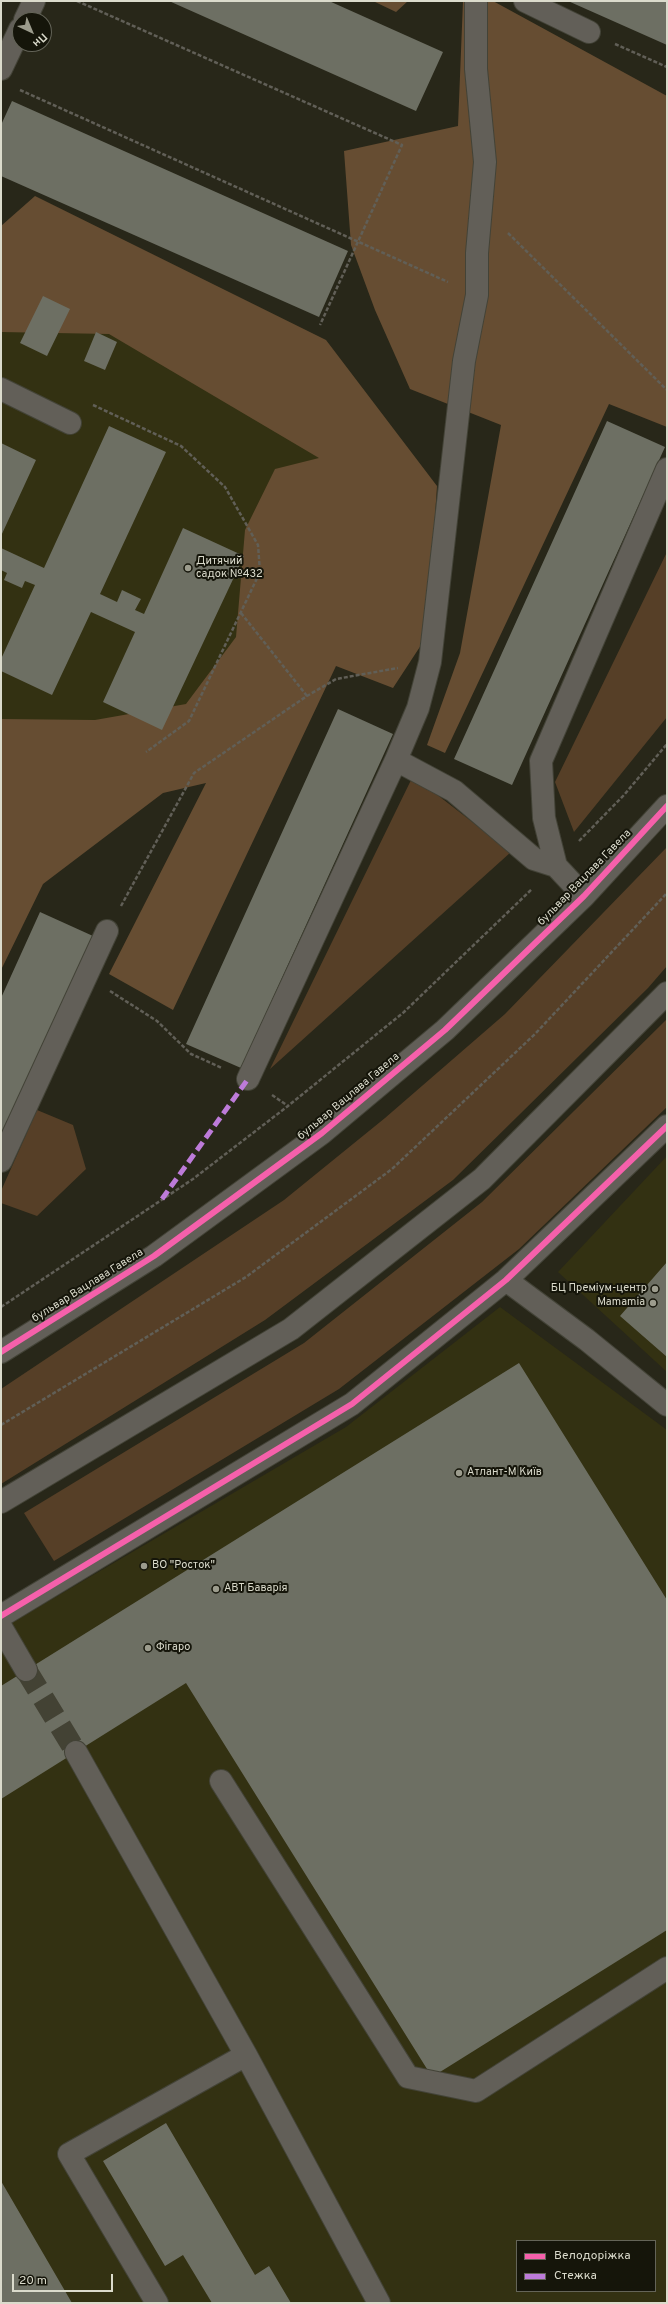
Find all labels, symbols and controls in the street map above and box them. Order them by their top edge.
north arrow [12,12,52,52]
text: Пн [29,30,50,50]
place label: Дитячий садок №432 [196,555,263,581]
marker: Дитячий садок №432 [183,563,193,573]
street label: бульвар Вацлава Гавела [536,827,634,929]
street label: бульвар Вацлава Гавела [295,1051,403,1143]
street label: бульвар Вацлава Гавела [30,1246,146,1326]
place label: БЦ Преміум-центр [551,1282,647,1296]
marker: БЦ Преміум-центр [650,1284,660,1294]
place label: Mamamia [597,1296,645,1310]
marker: Mamamia [648,1298,658,1308]
place label: Атлант-М Київ [467,1466,542,1480]
marker: Атлант-М Київ [454,1468,464,1478]
place label: ВО "Росток" [152,1559,215,1573]
marker: ВО "Росток" [139,1561,149,1571]
place label: АВТ Баварія [224,1582,287,1596]
marker: АВТ Баварія [211,1584,221,1594]
place label: Фігаро [156,1641,190,1655]
marker: Фігаро [143,1643,153,1653]
legend [516,2240,656,2292]
text: Велодоріжка [554,2248,631,2264]
scale bar [14,2266,115,2292]
text: Стежка [554,2268,597,2284]
text: 20 m [19,2273,47,2289]

